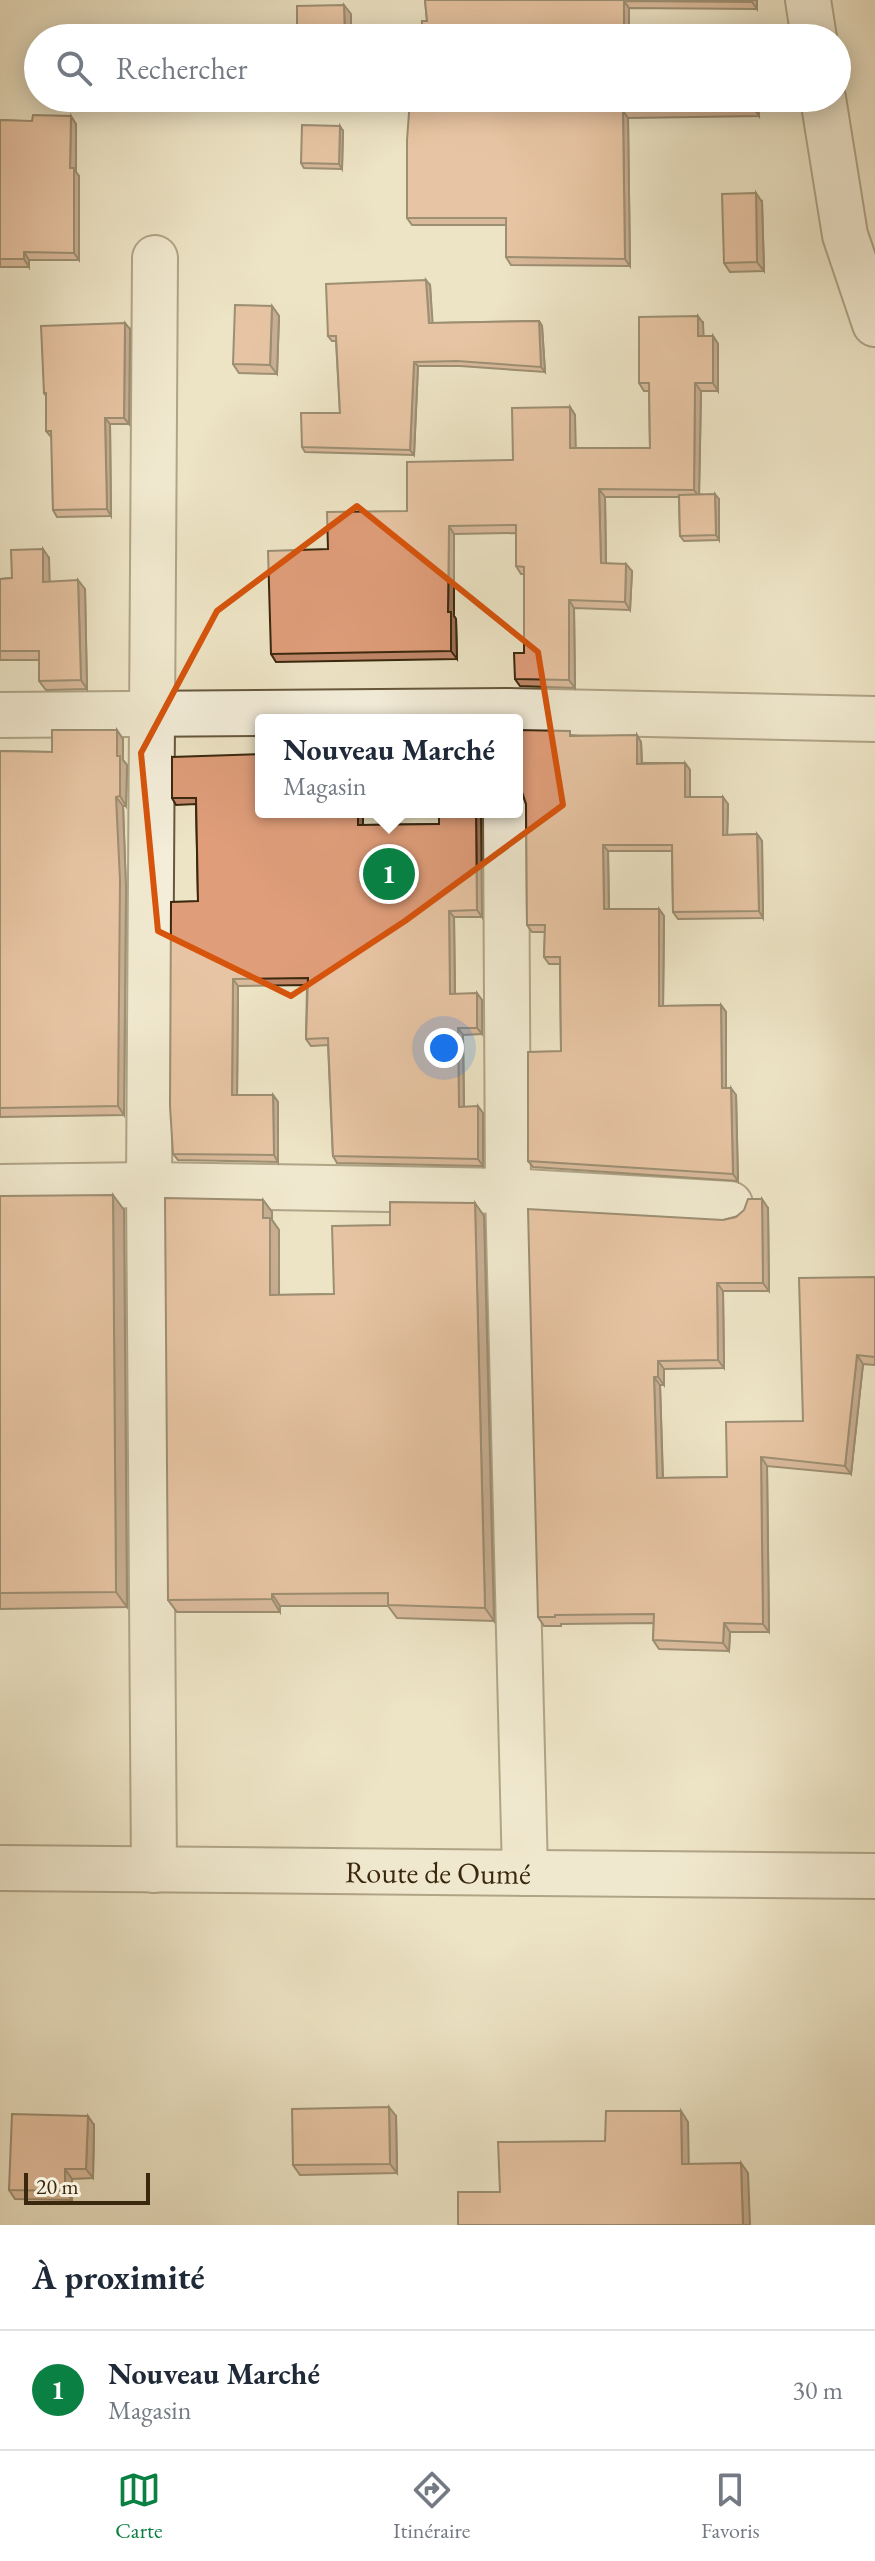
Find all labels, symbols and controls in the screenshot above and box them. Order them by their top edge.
search box [24,24,851,112]
icon: search [52,46,96,90]
text: Rechercher [116,49,248,88]
popup [255,714,523,818]
text: Nouveau Marché [283,730,495,769]
text: Magasin [283,769,367,803]
pin: 1 [363,844,415,904]
your location [424,1028,464,1068]
street label: Route de Oumé [345,1852,531,1892]
scale bar [24,2169,150,2205]
text: 20 m [36,2172,79,2201]
text: À proximité [32,2255,205,2299]
text: Nouveau Marché [108,2354,320,2393]
text: 1 [51,2373,65,2407]
text: 30 m [793,2373,843,2407]
text: Magasin [108,2393,191,2427]
tab: Carte [115,2468,162,2545]
tab: Itinéraire [393,2468,470,2545]
tab: Favoris [701,2468,760,2545]

